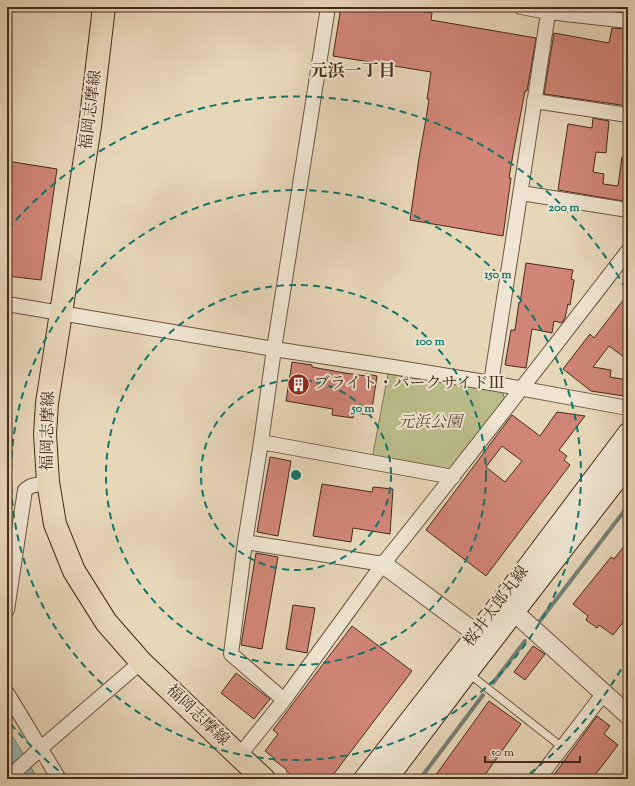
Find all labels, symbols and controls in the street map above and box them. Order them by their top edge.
district label: 元浜一丁目 [311,60,396,84]
street label: 福岡志摩線 [76,69,108,151]
text: 200 m [549,199,579,217]
text: 150 m [483,266,512,284]
text: 100 m [414,333,445,351]
building icon: ブライト・パークサイドⅢ [286,371,312,397]
place label: ブライト・パークサイドⅢ [314,373,504,396]
street label: 福岡志摩線 [37,391,61,471]
text: 50 m [351,400,375,418]
park label: 元浜公園 [398,412,465,435]
centre of rings [289,468,303,482]
street label: 桜井太郎丸線 [459,562,535,652]
street label: 福岡志摩線 [160,680,234,752]
scale bar [485,738,580,764]
text: 50 m [490,744,514,762]

